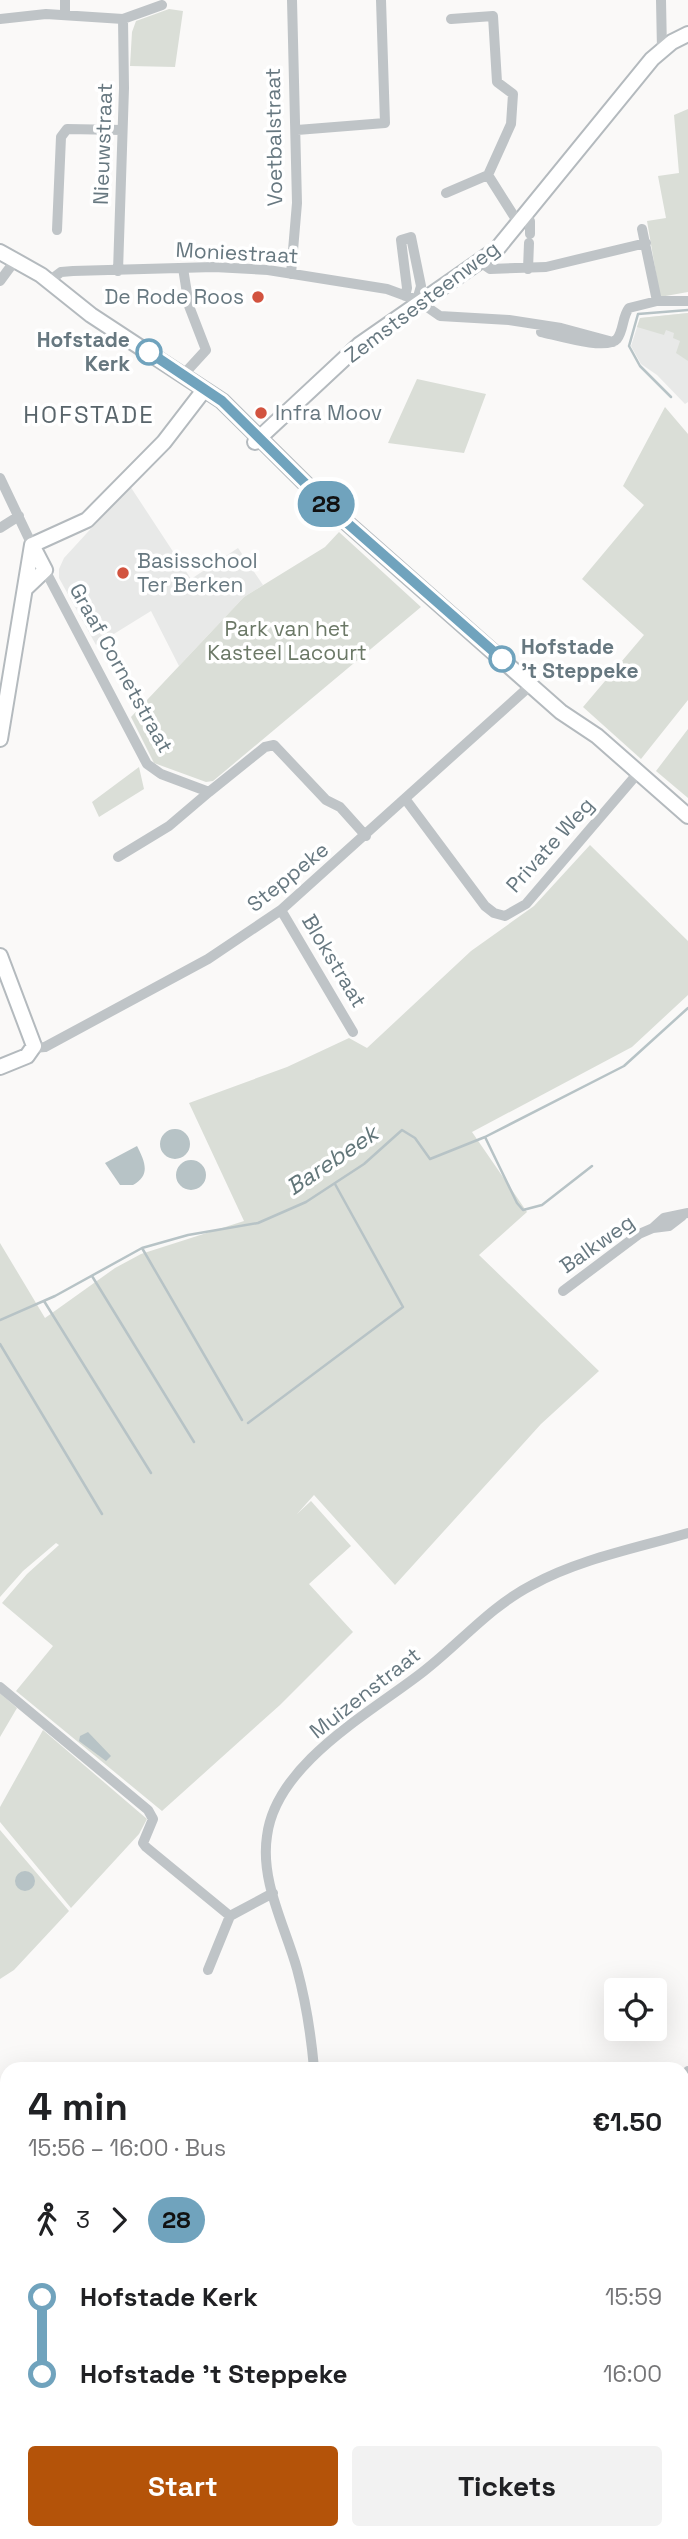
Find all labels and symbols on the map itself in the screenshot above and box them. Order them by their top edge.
street label: Voetbalstraat [259,67,288,207]
street label: Nieuwstraat [87,82,118,206]
street label: Zemstsesteenweg [339,235,504,369]
street label: Moniestraat [175,236,299,269]
place label: De Rode Roos [104,283,244,310]
marker: De Rode Roos [250,289,266,305]
place label: Hofstade Kerk [37,326,130,377]
marker: Hofstade Kerk [136,339,162,365]
district label: HOFSTADE [23,399,155,430]
place label: Infra Moov [275,399,382,426]
marker: Infra Moov [253,405,269,421]
line badge: 28 [294,481,358,527]
place label: Basisschool Ter Berken [137,547,258,598]
marker: Basisschool Ter Berken [115,565,131,581]
street label: Graaf Cornetstraat [64,578,179,757]
park label: Park van het Kasteel Lacourt [207,615,367,666]
place label: Hofstade 't Steppeke [521,633,639,684]
marker: Hofstade 't Steppeke [489,646,515,672]
street label: Private Weg [500,791,599,898]
street label: Steppeke [241,836,334,918]
street label: Blokstraat [296,909,373,1012]
water label: Barebeek [280,1117,386,1202]
street label: Balkweg [554,1208,639,1279]
street label: Muizenstraat [304,1641,425,1744]

